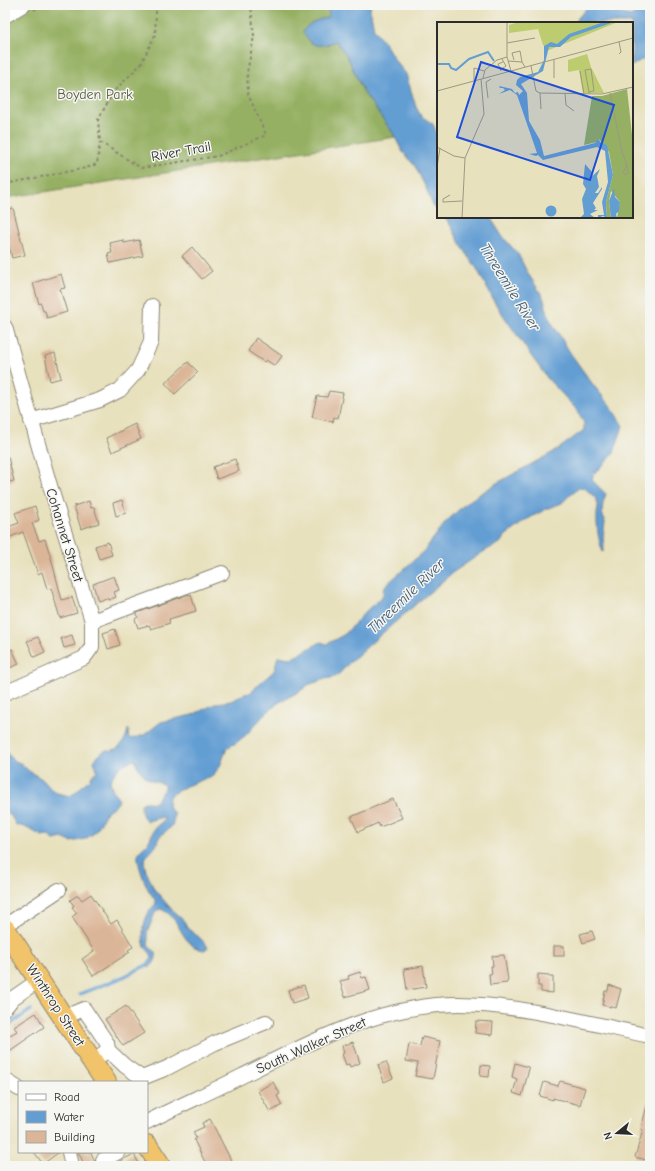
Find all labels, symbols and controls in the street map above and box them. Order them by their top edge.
inset map [437,22,633,218]
park label: Boyden Park [57,86,133,103]
street label: River Trail [150,138,212,165]
water label: Threemile River [476,240,545,335]
street label: Cohannet Street [42,486,87,585]
water label: Threemile River [364,554,449,637]
street label: Winthrop Street [23,961,89,1050]
street label: South Walker Street [254,1013,370,1077]
legend [18,1081,148,1153]
text: Road [54,1090,80,1104]
text: Water [54,1110,84,1124]
north arrow [597,1113,637,1153]
text: Building [54,1130,95,1144]
text: N [601,1131,615,1141]

